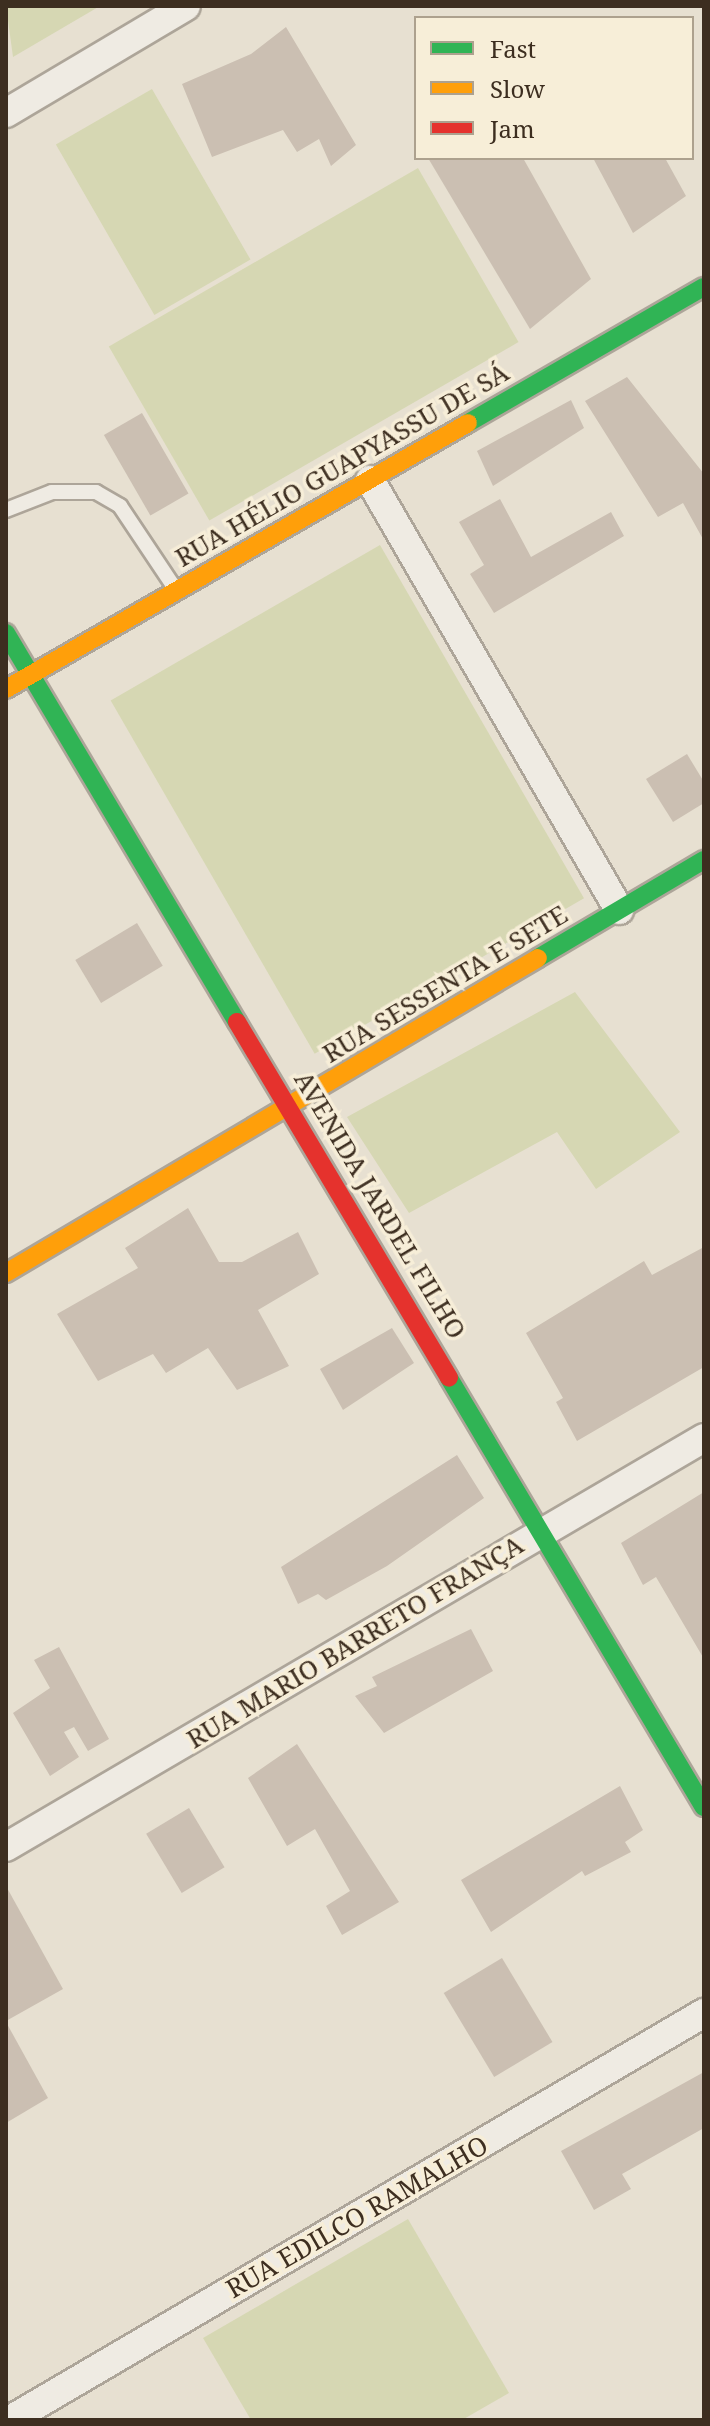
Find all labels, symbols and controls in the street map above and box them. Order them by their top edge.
legend [414,16,694,160]
text: Fast [490,32,536,65]
text: Slow [490,72,545,105]
text: Jam [490,112,535,145]
street label: RUA HÉLIO GUAPYASSU DE SÁ [170,357,514,573]
street label: RUA SESSENTA E SETE [317,899,573,1069]
street label: AVENIDA JARDEL FILHO [288,1066,472,1344]
street label: RUA MARIO BARRETO FRANÇA [181,1529,529,1755]
street label: RUA EDILCO RAMALHO [221,2129,493,2305]

